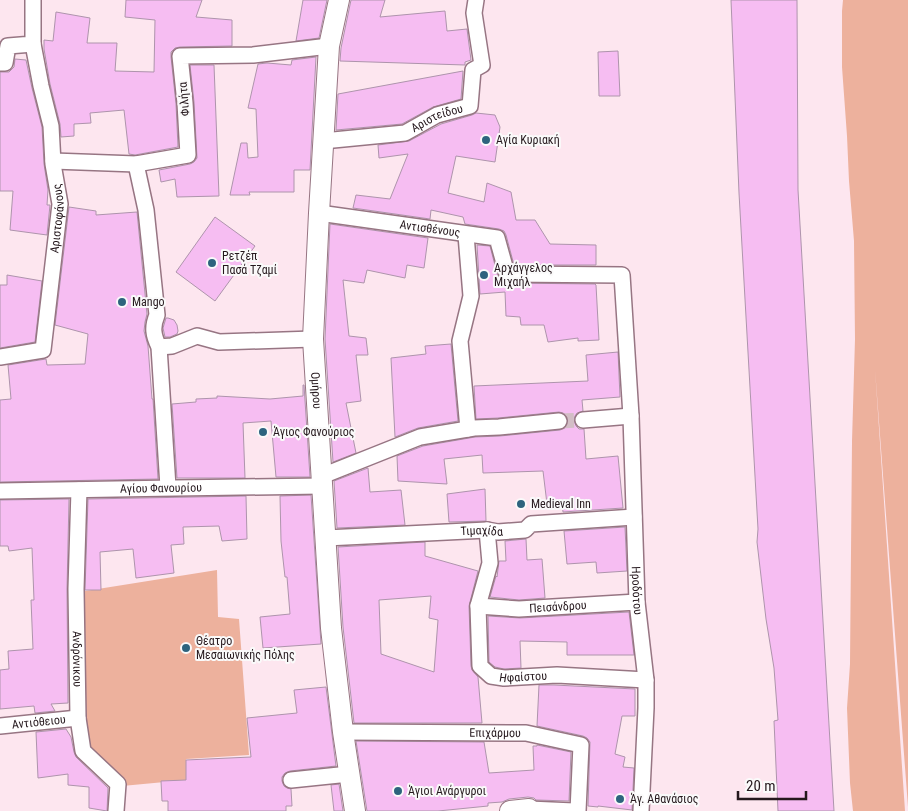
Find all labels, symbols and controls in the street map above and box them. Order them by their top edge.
street label: Φιλήτα [176,81,192,117]
street label: Αριστείδου [409,101,465,135]
place label: Αγία Κυριακή [496,133,560,147]
marker: Αγία Κυριακή [480,134,492,146]
street label: Αριστοφάνους [47,182,67,254]
street label: Αντισθένους [399,217,461,240]
place label: Ρετζέπ Πασά Τζαμί [222,249,278,277]
marker: Ρετζέπ Πασά Τζαμί [206,257,218,269]
place label: Αρχάγγελος Μιχαήλ [494,261,553,289]
marker: Αρχάγγελος Μιχαήλ [478,269,490,281]
place label: Mango [132,295,165,309]
marker: Mango [116,296,128,308]
street label: Ομήρου [308,371,324,409]
place label: Άγιος Φανούριος [273,425,355,439]
marker: Άγιος Φανούριος [257,426,269,438]
street label: Αγίου Φανουρίου [120,480,202,496]
place label: Medieval Inn [531,497,591,511]
marker: Medieval Inn [515,498,527,510]
street label: Τιμαχίδα [460,523,503,539]
street label: Ηροδότου [629,566,645,616]
street label: Πεισάνδρου [529,598,587,615]
street label: Ανδρόνικου [70,631,85,687]
place label: Θέατρο Μεσαιωνικής Πόλης [196,634,295,662]
marker: Θέατρο Μεσαιωνικής Πόλης [180,642,192,654]
street label: Ηφαίστου [498,669,548,685]
street label: Αντιόθειου [11,712,67,732]
street label: Επιχάρμου [469,726,521,740]
scale bar [738,768,806,800]
text: 20 m [746,777,776,795]
place label: Άγιοι Ανάργυροι [408,784,487,798]
marker: Άγιοι Ανάργυροι [392,785,404,797]
place label: Άγ. Αθανάσιος [630,792,699,806]
marker: Άγ. Αθανάσιος [614,793,626,805]

